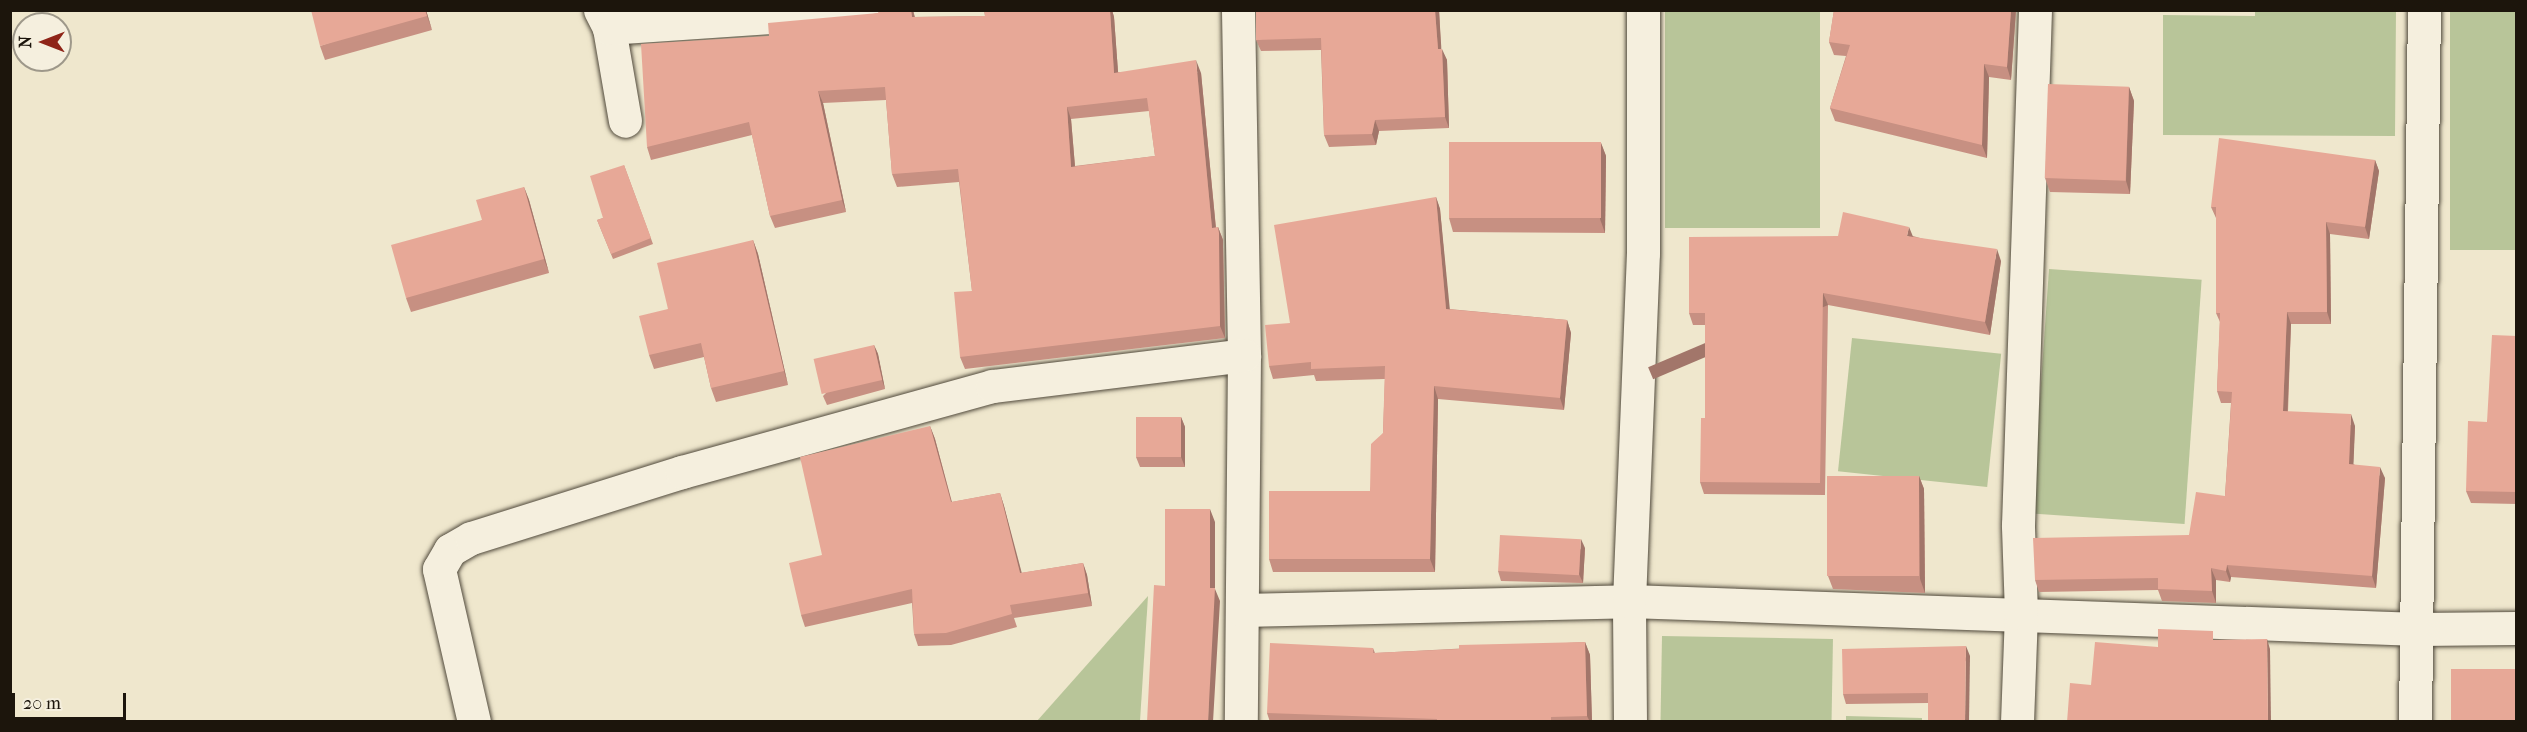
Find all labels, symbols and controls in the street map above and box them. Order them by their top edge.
north arrow [12,12,72,72]
text: N [16,36,35,48]
scale bar [15,681,129,719]
text: 20 m [23,693,61,714]

